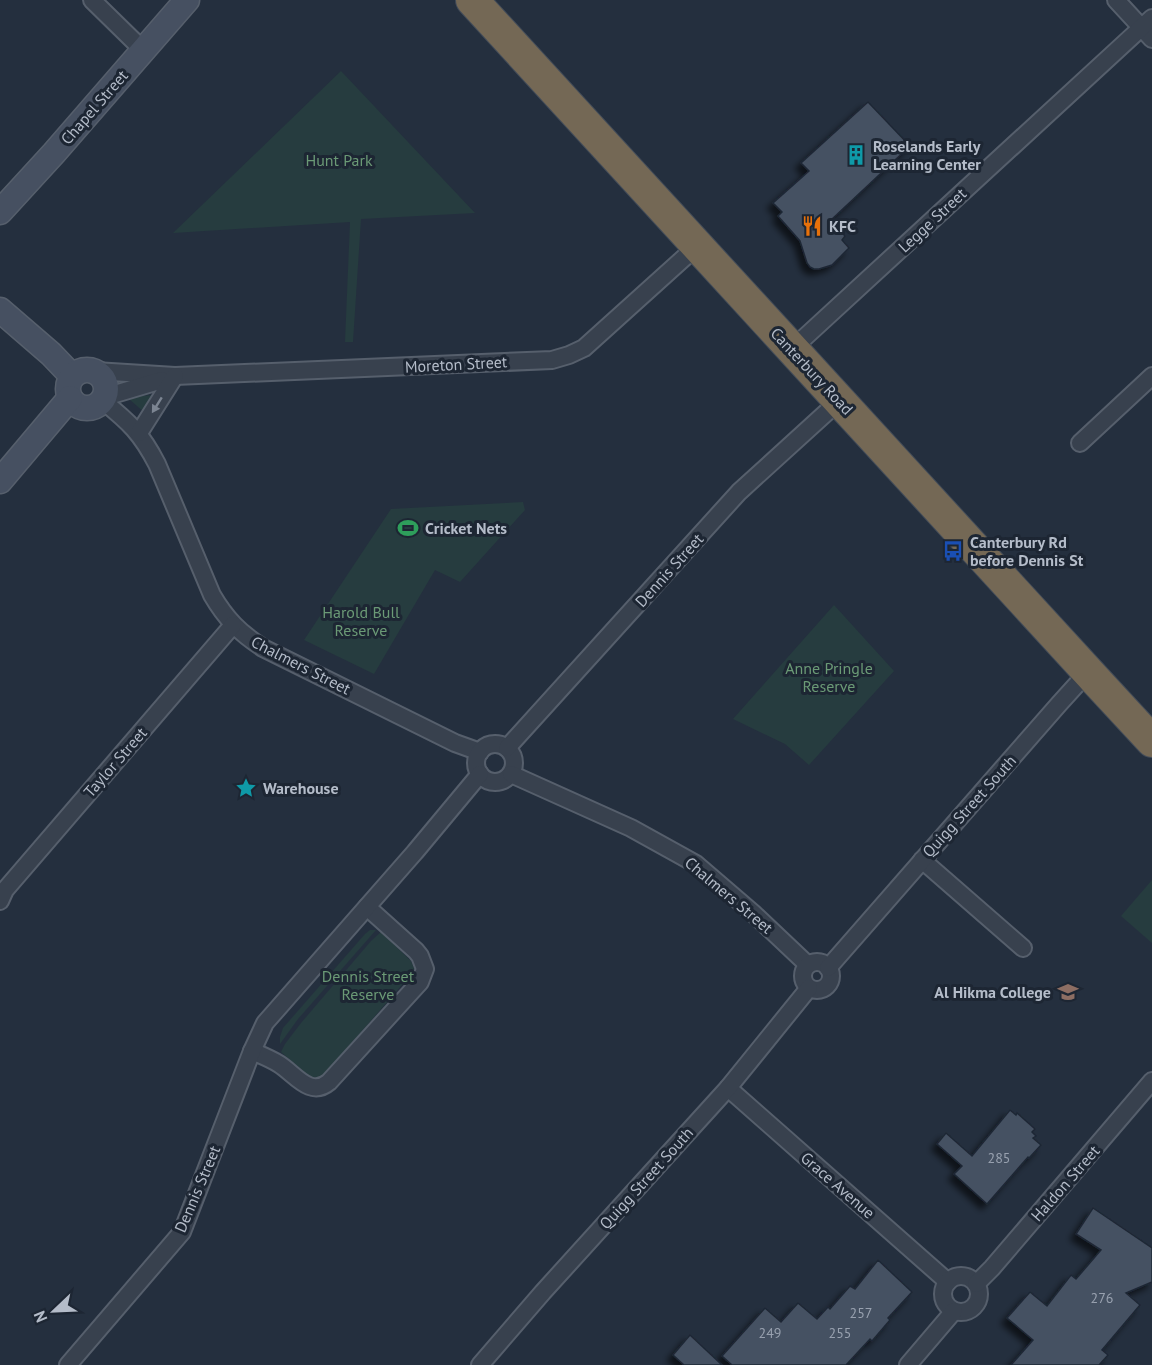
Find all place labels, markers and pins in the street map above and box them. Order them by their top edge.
place label: Roselands Early Learning Center [873,136,981,174]
building icon: Roselands Early Learning Center [844,143,868,167]
restaurant icon: KFC [800,214,824,238]
place label: KFC [829,216,856,236]
sports icon: Cricket Nets [396,516,420,540]
place label: Cricket Nets [425,518,507,538]
place label: Canterbury Rd before Dennis St [970,532,1084,570]
bus stop icon: Canterbury Rd before Dennis St [941,539,965,563]
place icon: Warehouse [234,776,258,800]
place label: Warehouse [263,778,339,798]
school or university icon: Al Hikma College [1056,980,1080,1004]
place label: Al Hikma College [934,982,1051,1002]

